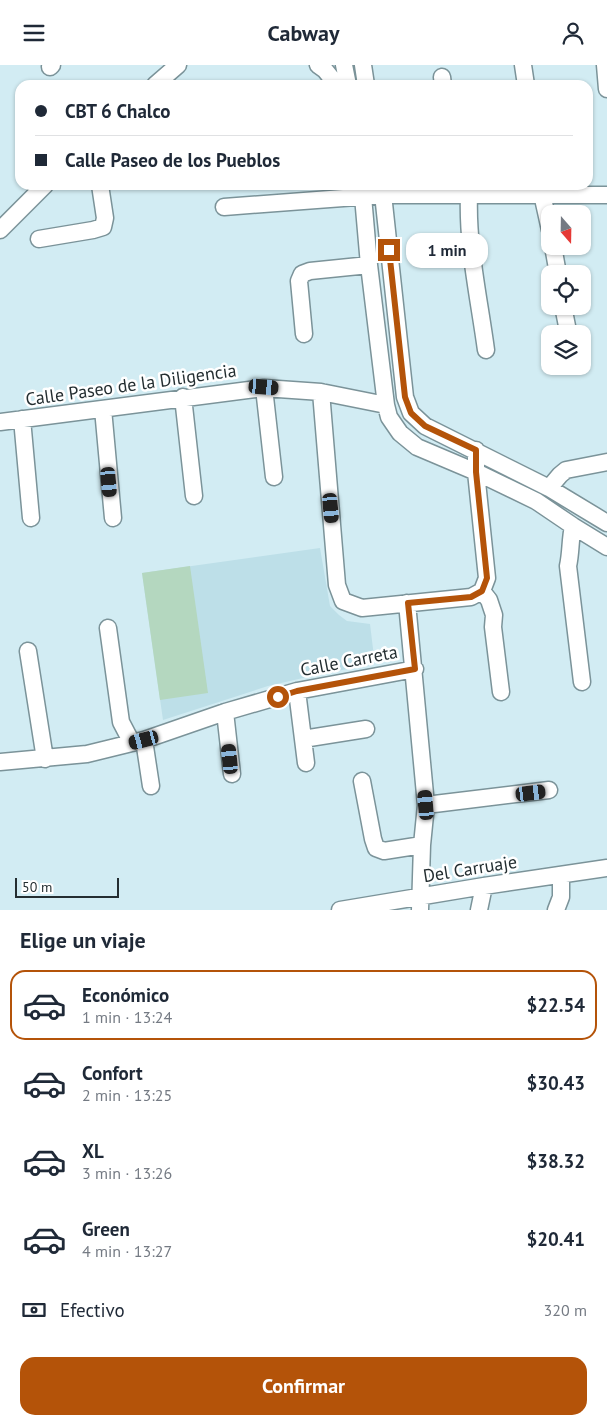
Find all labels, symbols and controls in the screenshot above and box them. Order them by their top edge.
icon: menu [20,19,48,47]
text: Cabway [268,19,339,47]
icon: person [559,19,587,47]
text: CBT 6 Chalco [65,99,171,123]
text: Calle Paseo de los Pueblos [65,148,280,172]
north arrow [541,205,591,255]
map controls [541,205,591,375]
callout: 1 min [406,233,489,267]
route end [378,239,400,261]
text: 1 min [427,240,467,260]
button: locate [541,265,591,315]
button: layers [541,325,591,375]
street label: Calle Paseo de la Diligencia [24,358,238,411]
car [248,378,279,396]
car [100,466,117,498]
car [322,492,339,524]
street label: Calle Carreta [298,640,400,681]
route start [267,686,289,708]
car [127,729,160,751]
car [220,743,239,775]
car [515,784,546,802]
car [417,789,434,821]
street label: Del Carruaje [421,850,518,887]
scale bar [15,875,119,898]
text: 50 m [22,878,52,896]
text: Elige un viaje [20,926,146,954]
icon: car [22,983,67,1028]
text: Económico [82,983,169,1007]
text: $22.54 [526,993,585,1017]
text: 1 min · 13:24 [82,1007,172,1027]
icon: car [22,1061,67,1106]
text: Confort [82,1061,143,1085]
text: $30.43 [526,1071,585,1095]
text: 2 min · 13:25 [82,1085,172,1105]
icon: car [22,1139,67,1184]
text: XL [82,1139,104,1163]
text: $38.32 [526,1149,585,1173]
text: 3 min · 13:26 [82,1163,172,1183]
icon: car [22,1217,67,1262]
text: Green [82,1217,130,1241]
text: $20.41 [526,1227,585,1251]
text: 4 min · 13:27 [82,1241,172,1261]
icon: cash [20,1296,48,1324]
text: Efectivo [60,1298,125,1322]
text: 320 m [544,1300,587,1320]
button: Confirmar [20,1357,587,1415]

